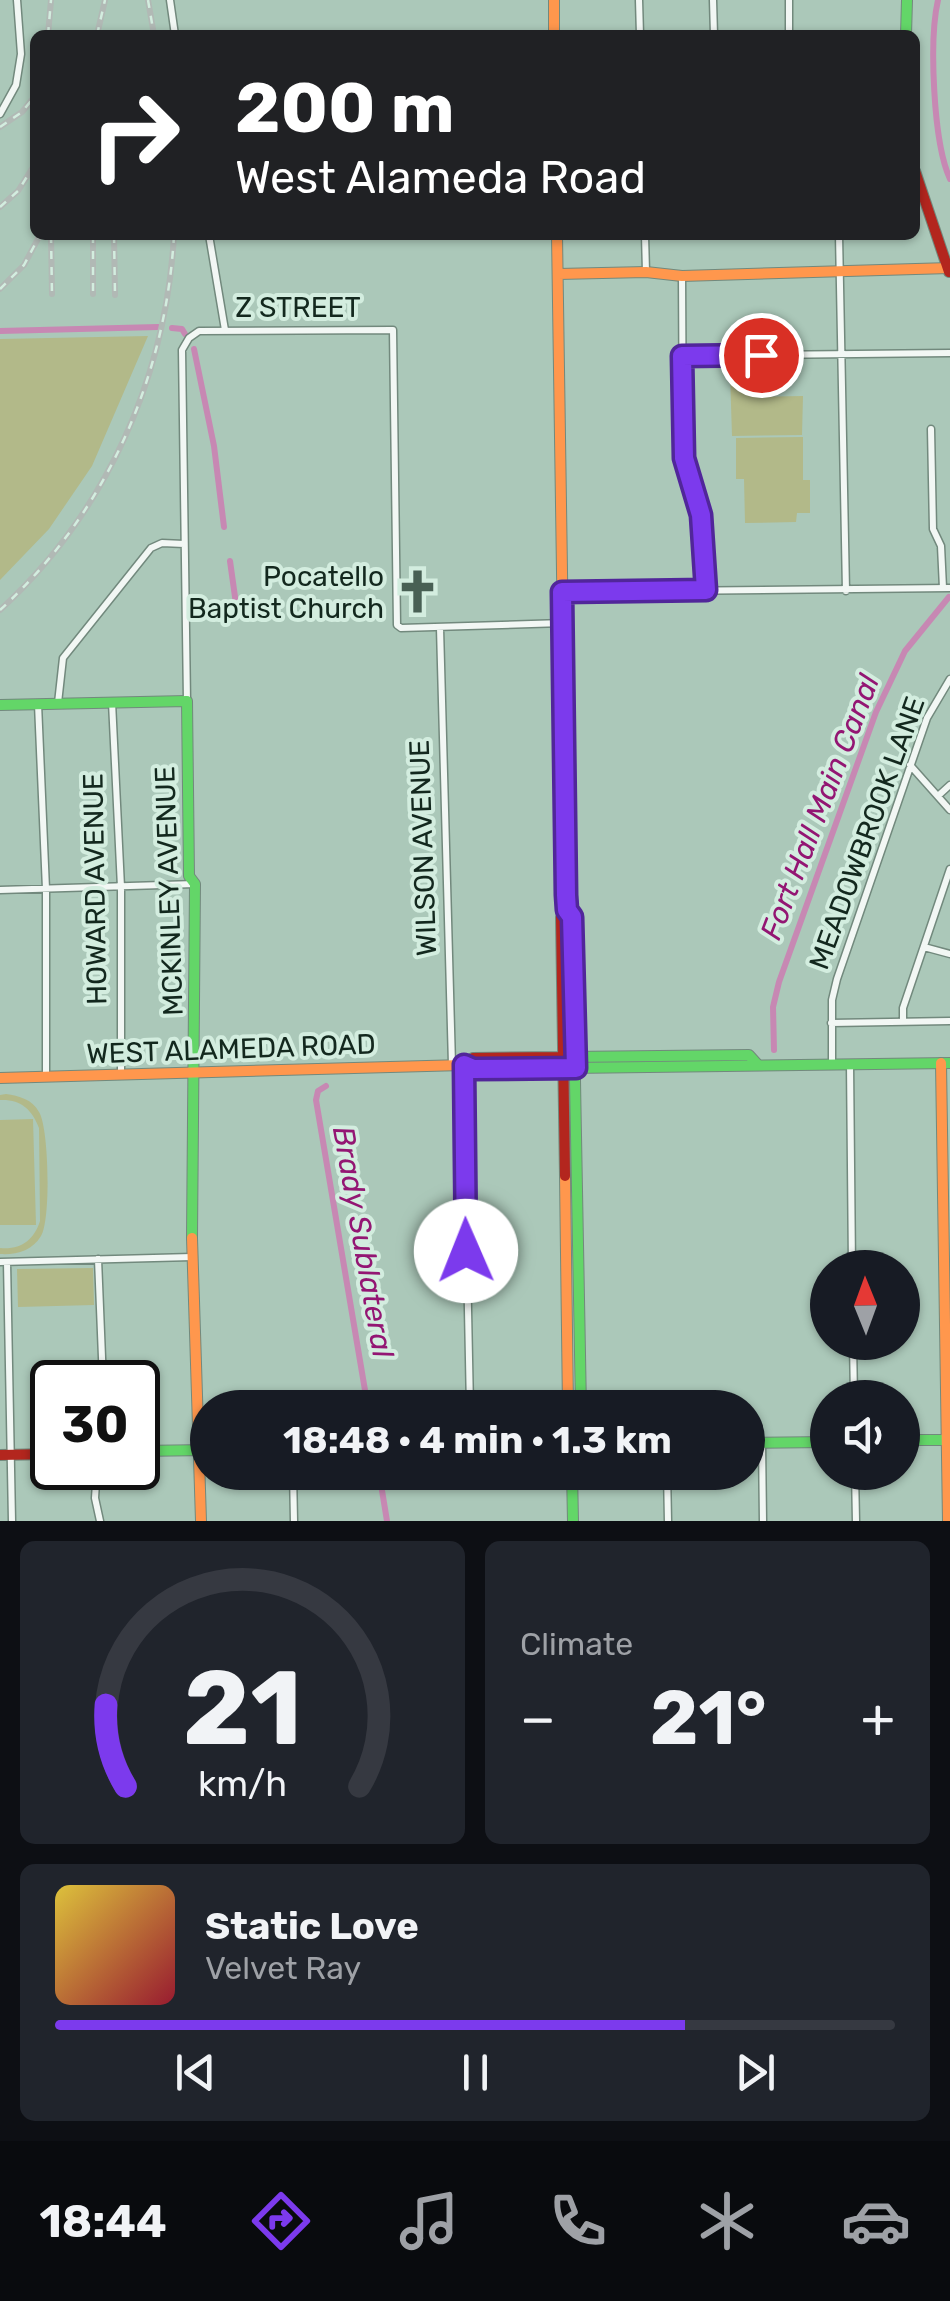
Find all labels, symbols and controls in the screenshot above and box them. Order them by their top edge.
text: 200 m [235,67,455,150]
icon: right [70,70,200,200]
text: West Alameda Road [235,151,646,204]
street label: Z STREET [235,291,361,324]
pin [719,313,804,398]
icon: arrive [734,328,789,383]
place label: Pocatello Baptist Church [188,560,384,625]
church icon: Pocatello Baptist Church [393,568,441,616]
water label: Fort Hall Main Canal [753,669,887,945]
street label: MEADOWBROOK LANE [802,692,932,974]
street label: WILSON AVENUE [403,739,443,957]
street label: MCKINLEY AVENUE [148,766,190,1016]
street label: HOWARD AVENUE [76,773,114,1005]
street label: WEST ALAMEDA ROAD [86,1027,376,1071]
water label: Brady Sublateral [325,1123,401,1361]
position arrow [414,1199,518,1303]
north arrow [810,1250,920,1360]
map controls [810,1250,920,1490]
speed limit sign: 30 [30,1360,160,1490]
button: sound [810,1380,920,1490]
text: 18:48 · 4 min · 1.3 km [283,1417,672,1463]
text: Climate [520,1625,633,1663]
text: 21 [183,1647,302,1770]
text: 21° [650,1674,767,1763]
text: − [520,1686,556,1751]
text: + [861,1686,895,1751]
text: km/h [198,1763,287,1805]
text: Static Love [205,1903,419,1949]
text: Velvet Ray [205,1949,361,1987]
icon: previous [168,2045,223,2100]
icon: pause [448,2045,503,2100]
icon: next [728,2045,783,2100]
icon: directions [246,2186,316,2256]
icon: music [394,2186,464,2256]
icon: phone [543,2186,613,2256]
icon: climate [692,2186,762,2256]
icon: car [841,2186,911,2256]
text: 18:44 [39,2195,167,2248]

